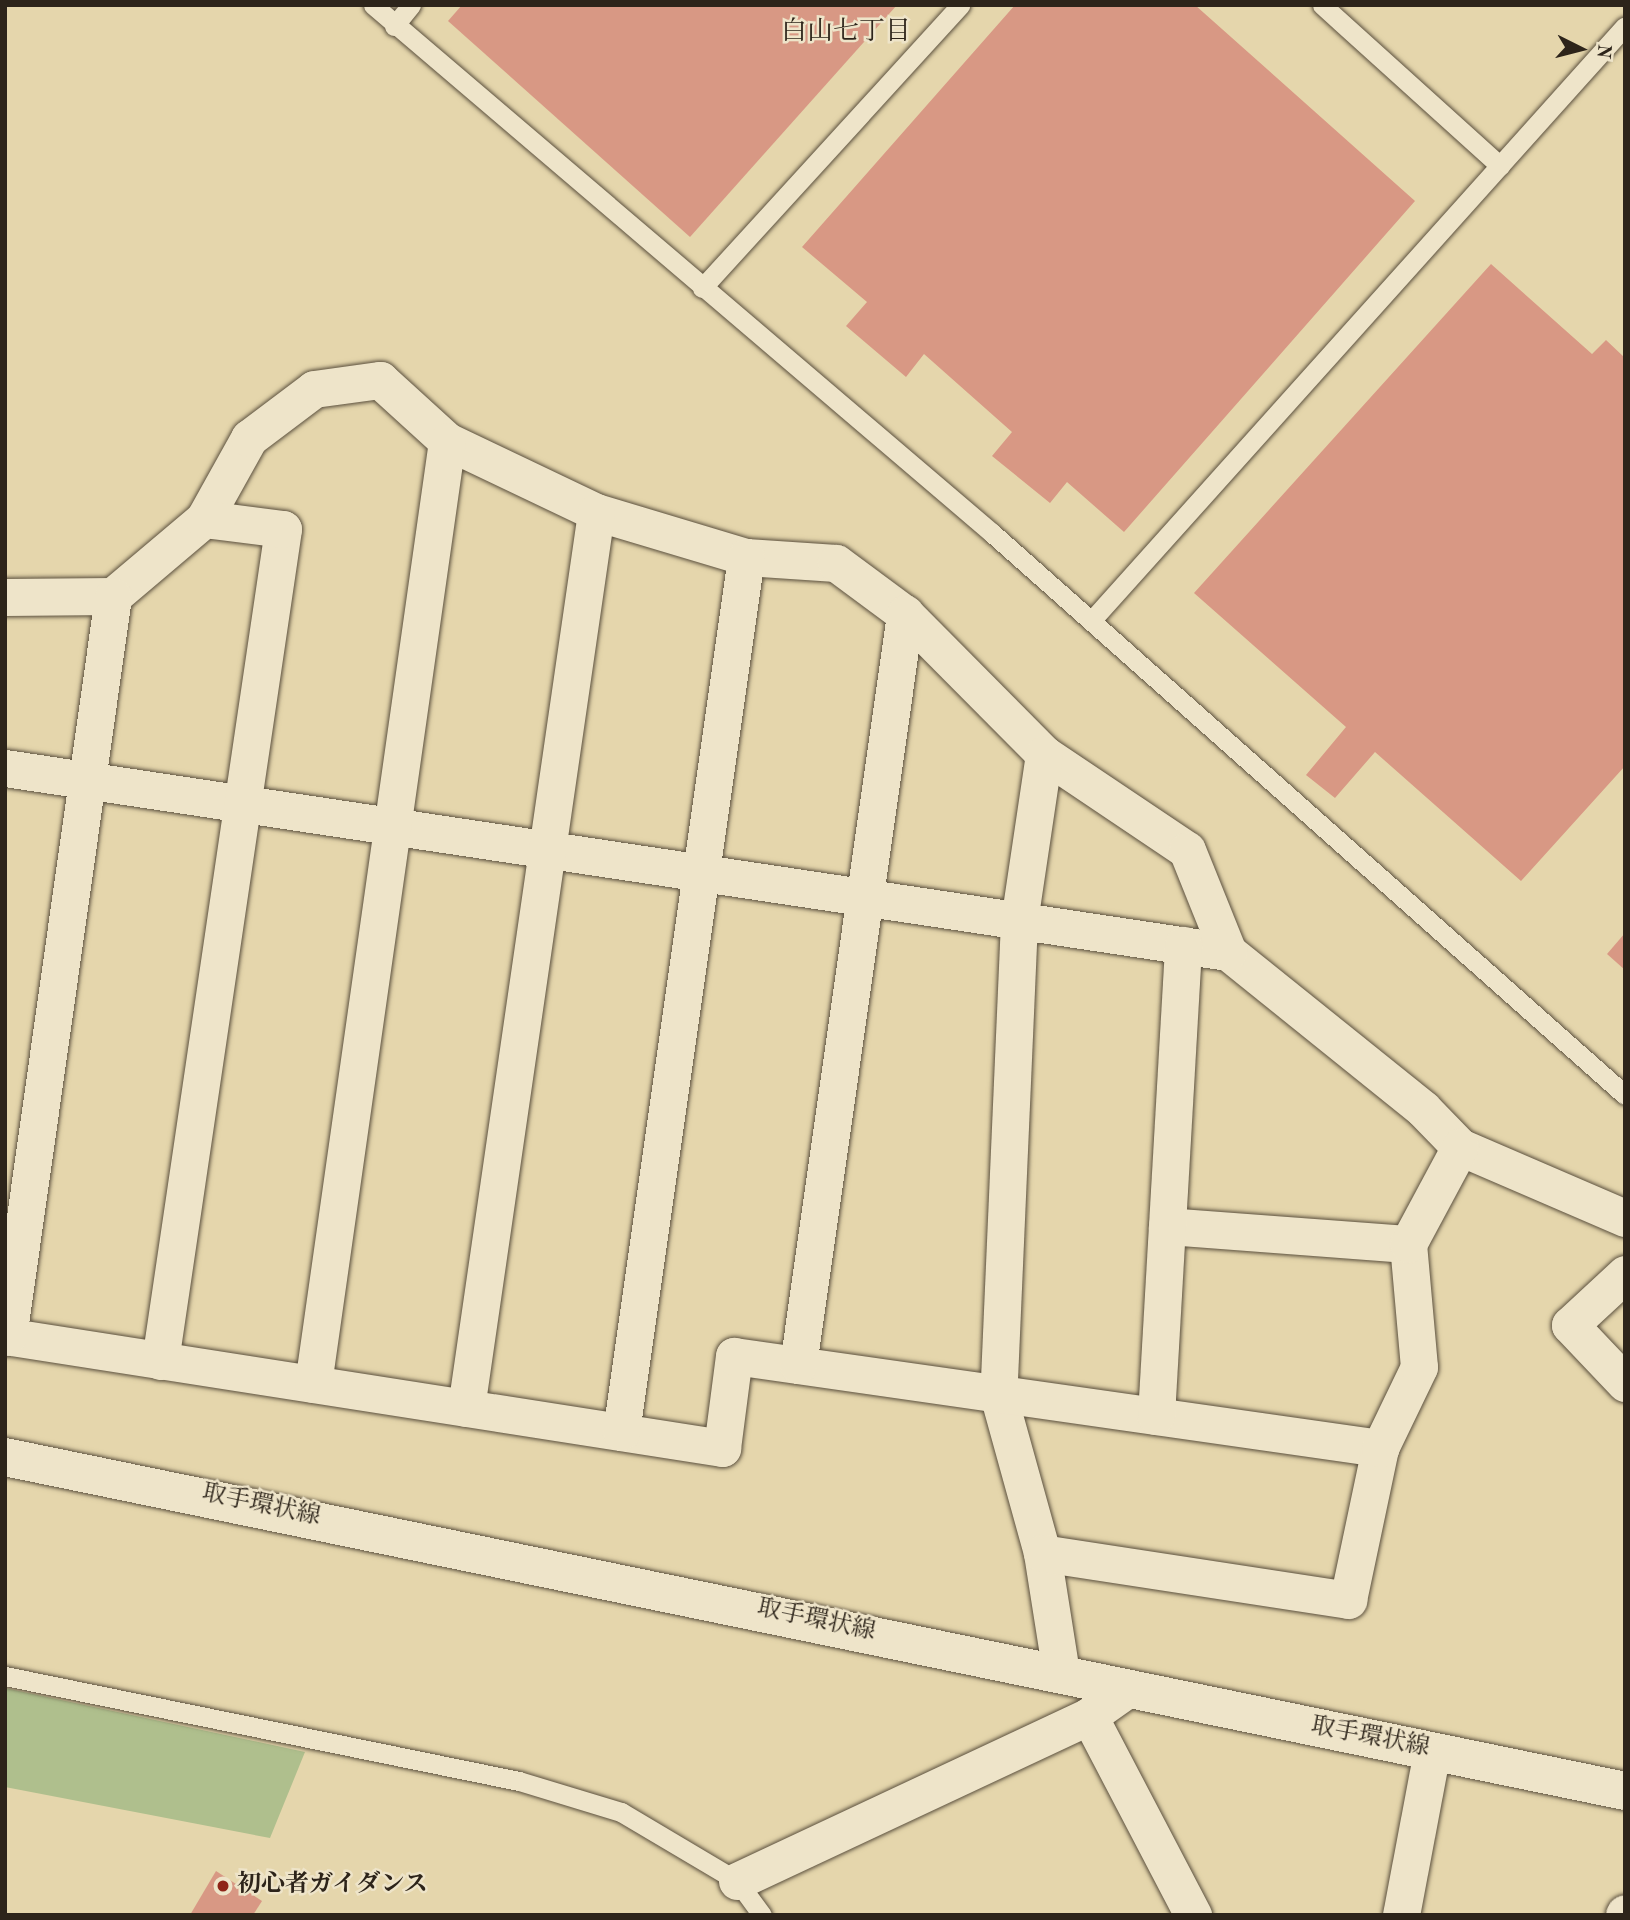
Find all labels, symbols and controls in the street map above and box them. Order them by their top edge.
north arrow [1546,14,1616,84]
district label: 白山七丁目 [781,17,911,49]
text: N [1592,43,1613,59]
street label: 取手環状線 [199,1479,323,1533]
street label: 取手環状線 [754,1594,878,1648]
street label: 取手環状線 [1308,1712,1432,1764]
place label: 初心者ガイダンス [237,1872,429,1900]
marker: 初心者ガイダンス [215,1878,231,1894]

